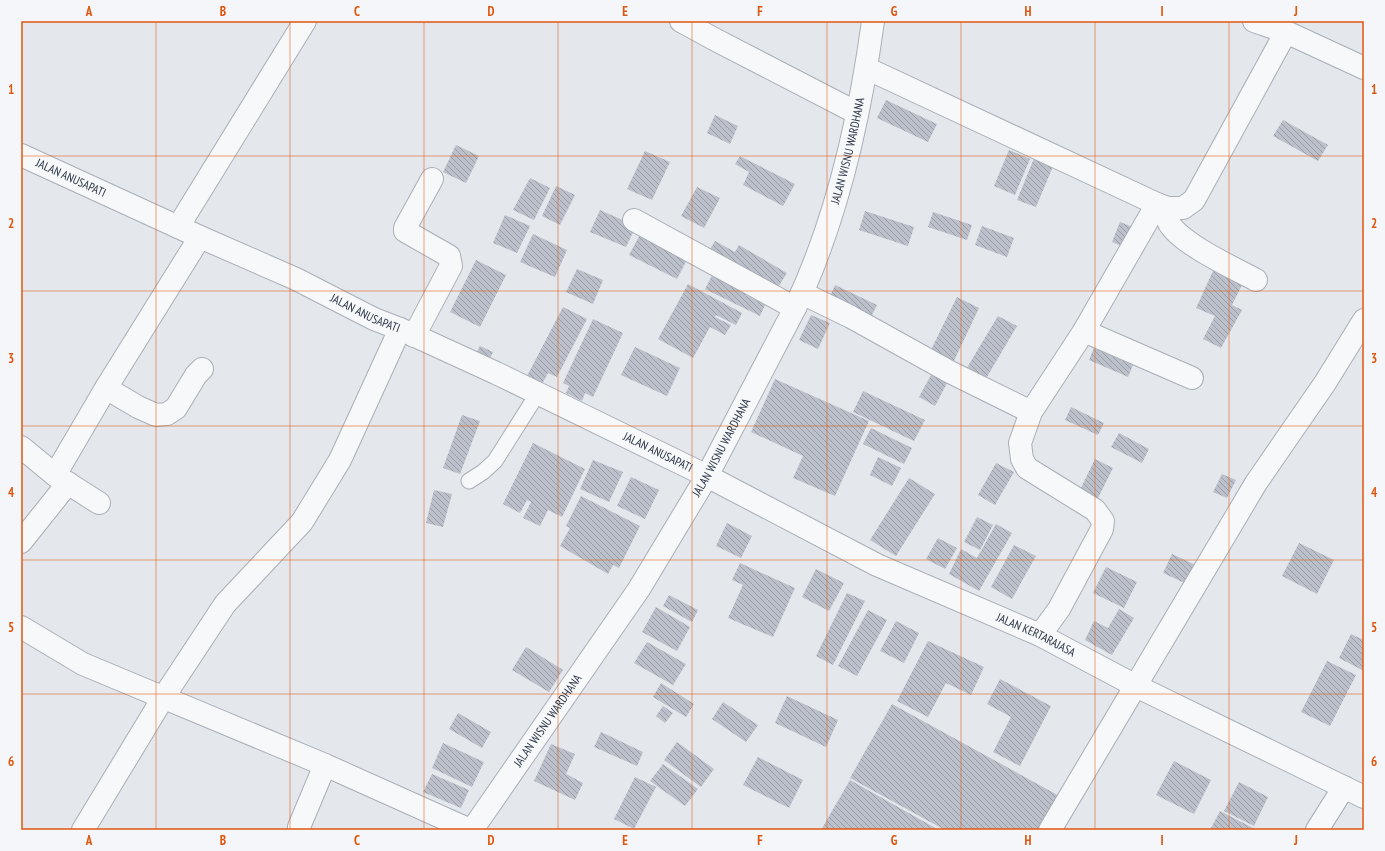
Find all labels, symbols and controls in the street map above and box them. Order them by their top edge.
text: A [85,3,93,20]
text: B [220,3,226,20]
text: C [354,3,360,20]
text: D [488,3,495,20]
text: E [622,3,628,20]
text: F [757,3,763,20]
text: G [891,3,898,20]
text: H [1025,3,1032,20]
text: I [1160,3,1164,20]
text: J [1293,3,1298,20]
text: 1 [8,81,14,98]
text: 1 [1371,81,1377,98]
street label: JALAN WISNU WARDHANA [827,96,867,207]
street label: JALAN ANUSAPATI [33,155,109,200]
text: 2 [8,215,14,232]
text: 2 [1371,215,1377,232]
street label: JALAN ANUSAPATI [327,290,402,335]
text: 3 [8,350,14,367]
text: 3 [1371,350,1377,367]
street label: JALAN WISNU WARDHANA [688,395,753,500]
street label: JALAN ANUSAPATI [620,428,695,475]
text: 4 [8,484,15,501]
text: 4 [1371,484,1378,501]
street label: JALAN KERTARAJASA [993,609,1078,660]
text: 5 [8,619,14,636]
text: 5 [1371,619,1377,636]
street label: JALAN WISNU WARDHANA [510,671,585,770]
text: 6 [8,753,14,770]
text: 6 [1371,753,1377,770]
text: A [85,832,93,849]
text: B [220,832,226,849]
text: C [354,832,360,849]
text: D [488,832,495,849]
text: E [622,832,628,849]
text: F [757,832,763,849]
text: G [891,832,898,849]
text: H [1025,832,1032,849]
text: I [1160,832,1164,849]
text: J [1293,832,1298,849]

